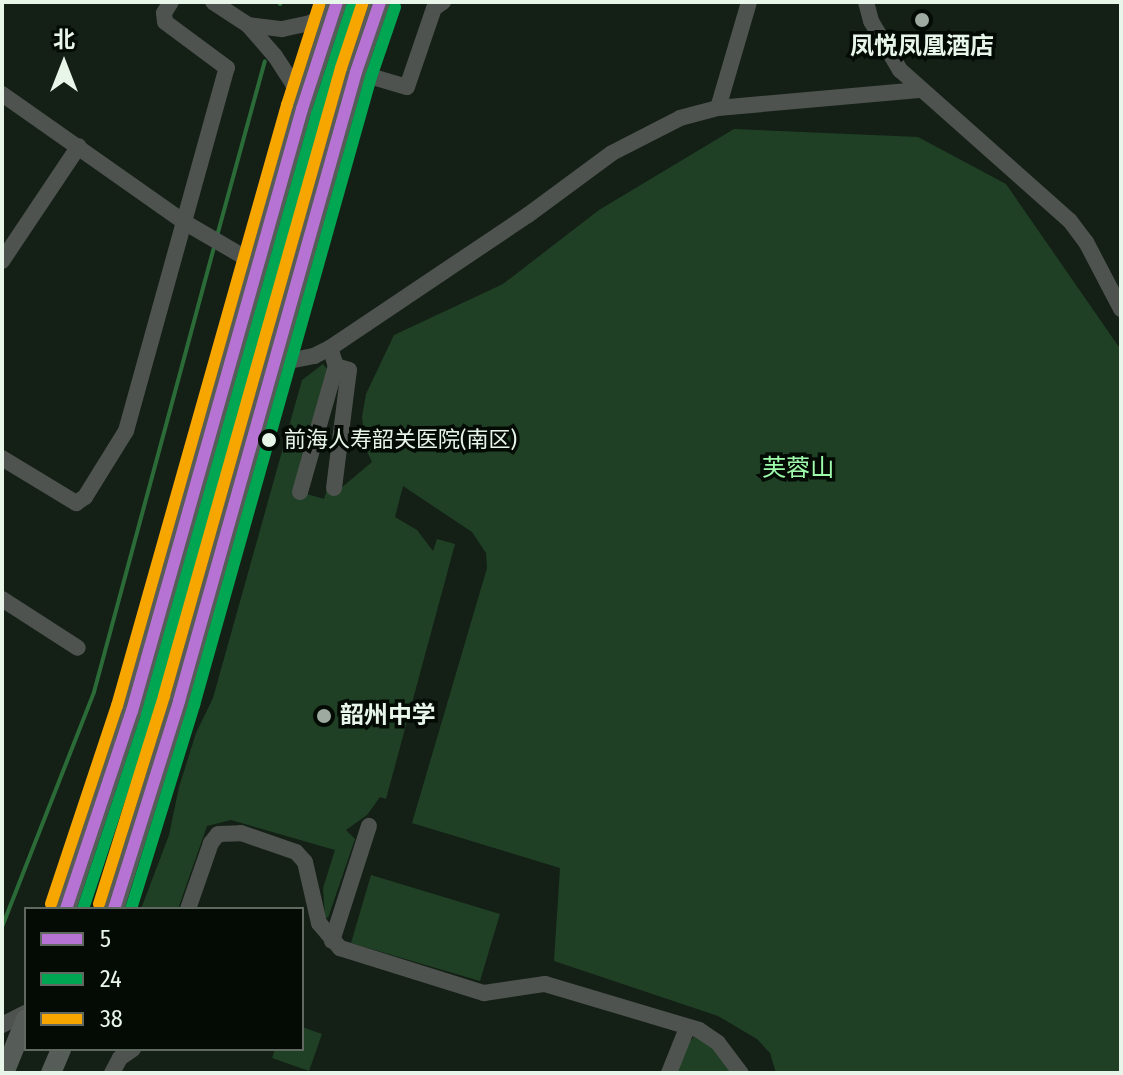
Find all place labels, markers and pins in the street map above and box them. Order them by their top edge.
marker: 凤悦凤凰酒店 [913,11,931,29]
place label: 凤悦凤凰酒店 [850,33,994,61]
place label: 前海人寿韶关医院(南区) [284,427,517,453]
marker: 前海人寿韶关医院(南区) [261,432,277,448]
place label: 韶州中学 [340,702,436,730]
marker: 韶州中学 [315,707,333,725]

